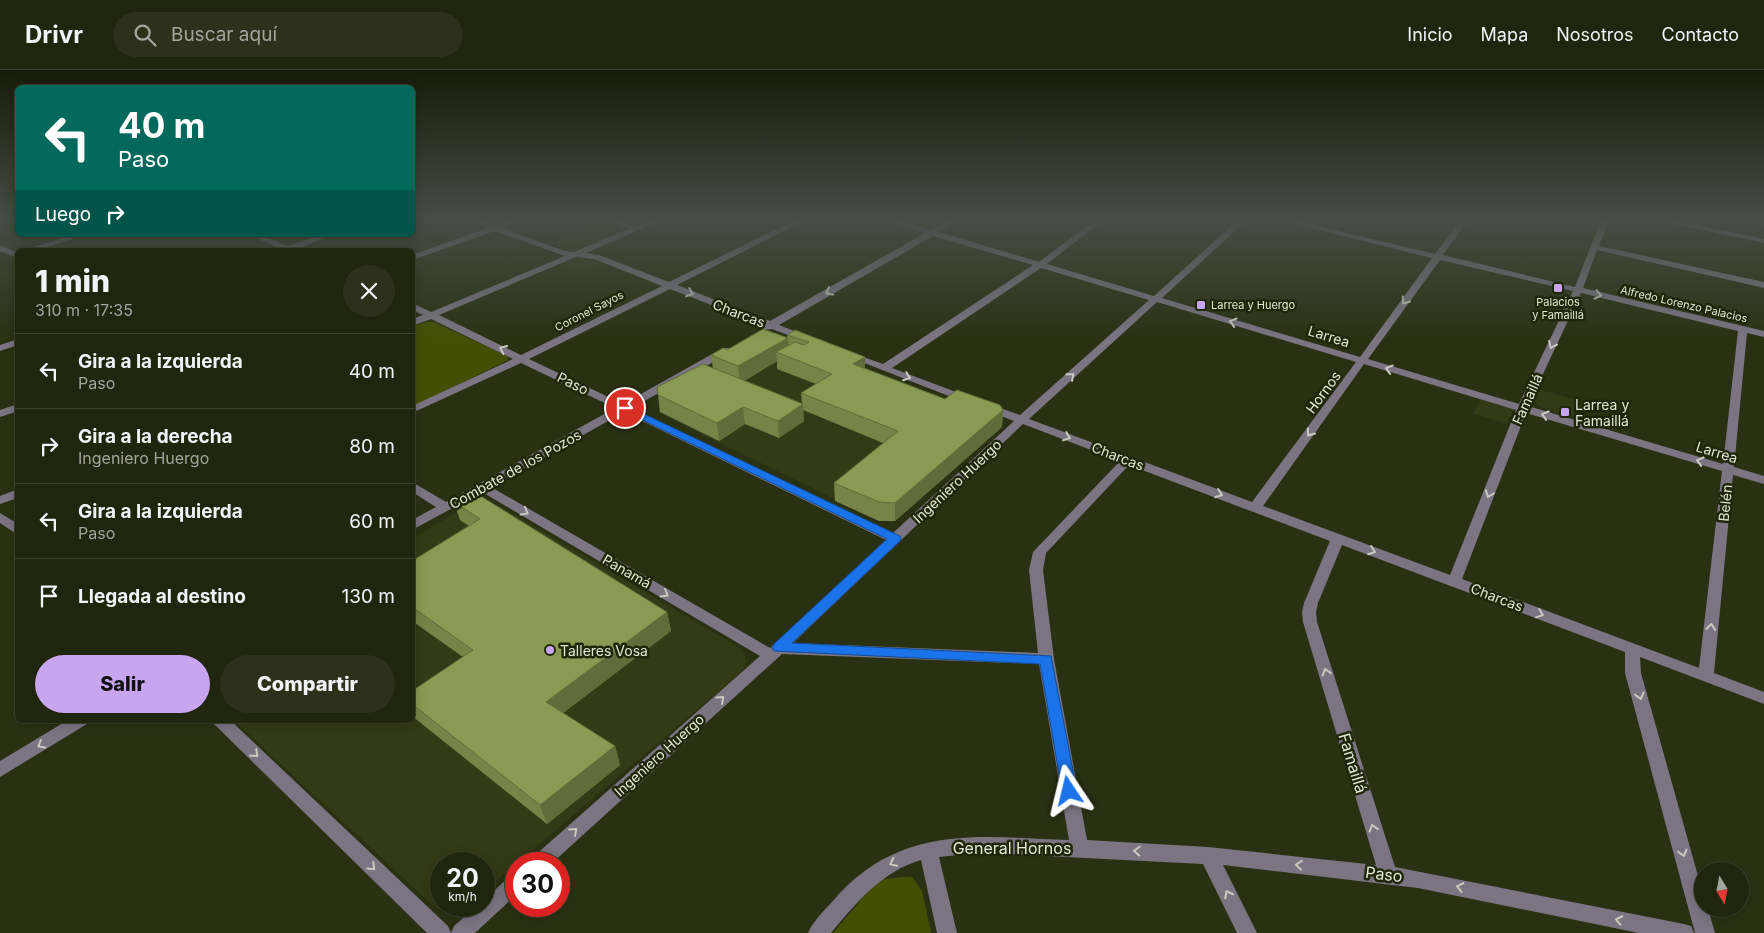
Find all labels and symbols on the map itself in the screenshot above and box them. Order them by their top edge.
marker: Palacios y Famaillá [1552,282,1564,294]
street label: Alfredo Lorenzo Palacios [1619,283,1749,325]
one-way arrow [826,286,835,296]
one-way arrow [685,287,694,298]
street label: Coronel Sayos [552,288,626,334]
one-way arrow [1594,289,1603,300]
street label: Charcas [710,295,768,331]
one-way arrow [1402,295,1411,305]
place label: Palacios y Famaillá [1532,295,1584,322]
place label: Larrea y Huergo [1211,298,1296,312]
marker: Larrea y Huergo [1195,299,1207,311]
one-way arrow [1230,317,1238,327]
street label: Larrea [1306,322,1352,350]
one-way arrow [1548,340,1558,349]
one-way arrow [499,344,508,355]
one-way arrow [1385,364,1393,374]
street label: Hornos [1302,367,1344,417]
street label: Paso [555,368,591,398]
one-way arrow [902,371,911,381]
street label: Famaillá [1508,371,1546,427]
one-way arrow [1065,373,1074,382]
pin [604,387,646,429]
place label: Larrea y Famaillá [1575,396,1629,429]
marker: Larrea y Famaillá [1559,406,1571,418]
one-way arrow [1541,410,1549,420]
street label: Combate de los Pozos [446,426,584,512]
one-way arrow [1307,427,1316,437]
one-way arrow [1062,431,1071,441]
street label: Ingeniero Huergo [909,436,1005,526]
street label: Charcas [1089,438,1147,474]
street label: Larrea [1694,438,1740,466]
one-way arrow [1697,457,1705,467]
street label: Belén [1715,484,1735,522]
one-way arrow [1214,488,1223,498]
one-way arrow [1484,489,1495,498]
one-way arrow [519,506,528,516]
one-way arrow [1367,545,1375,555]
street label: Panamá [600,550,654,592]
street label: Charcas [1468,579,1526,615]
one-way arrow [660,587,669,597]
one-way arrow [1535,608,1544,618]
one-way arrow [1706,623,1717,631]
place label: Talleres Vosa [560,642,648,659]
marker: Talleres Vosa [544,644,556,656]
one-way arrow [1321,669,1331,677]
one-way arrow [1634,691,1644,700]
one-way arrow [716,696,725,705]
street label: Ingeniero Huergo [611,710,707,800]
street label: Famaillá [1334,731,1372,795]
one-way arrow [37,738,46,748]
one-way arrow [249,748,258,757]
position arrow [1042,764,1094,816]
one-way arrow [1369,824,1379,832]
one-way arrow [569,828,578,837]
street label: General Hornos [953,838,1071,858]
one-way arrow [1133,846,1141,857]
one-way arrow [1677,848,1688,857]
speed limit sign: 30 [505,852,570,917]
one-way arrow [890,857,899,867]
one-way arrow [1295,860,1303,871]
one-way arrow [366,861,375,870]
street label: Paso [1364,862,1404,886]
north arrow [1694,862,1749,918]
one-way arrow [1455,882,1464,893]
one-way arrow [1223,890,1234,899]
one-way arrow [1615,915,1623,925]

